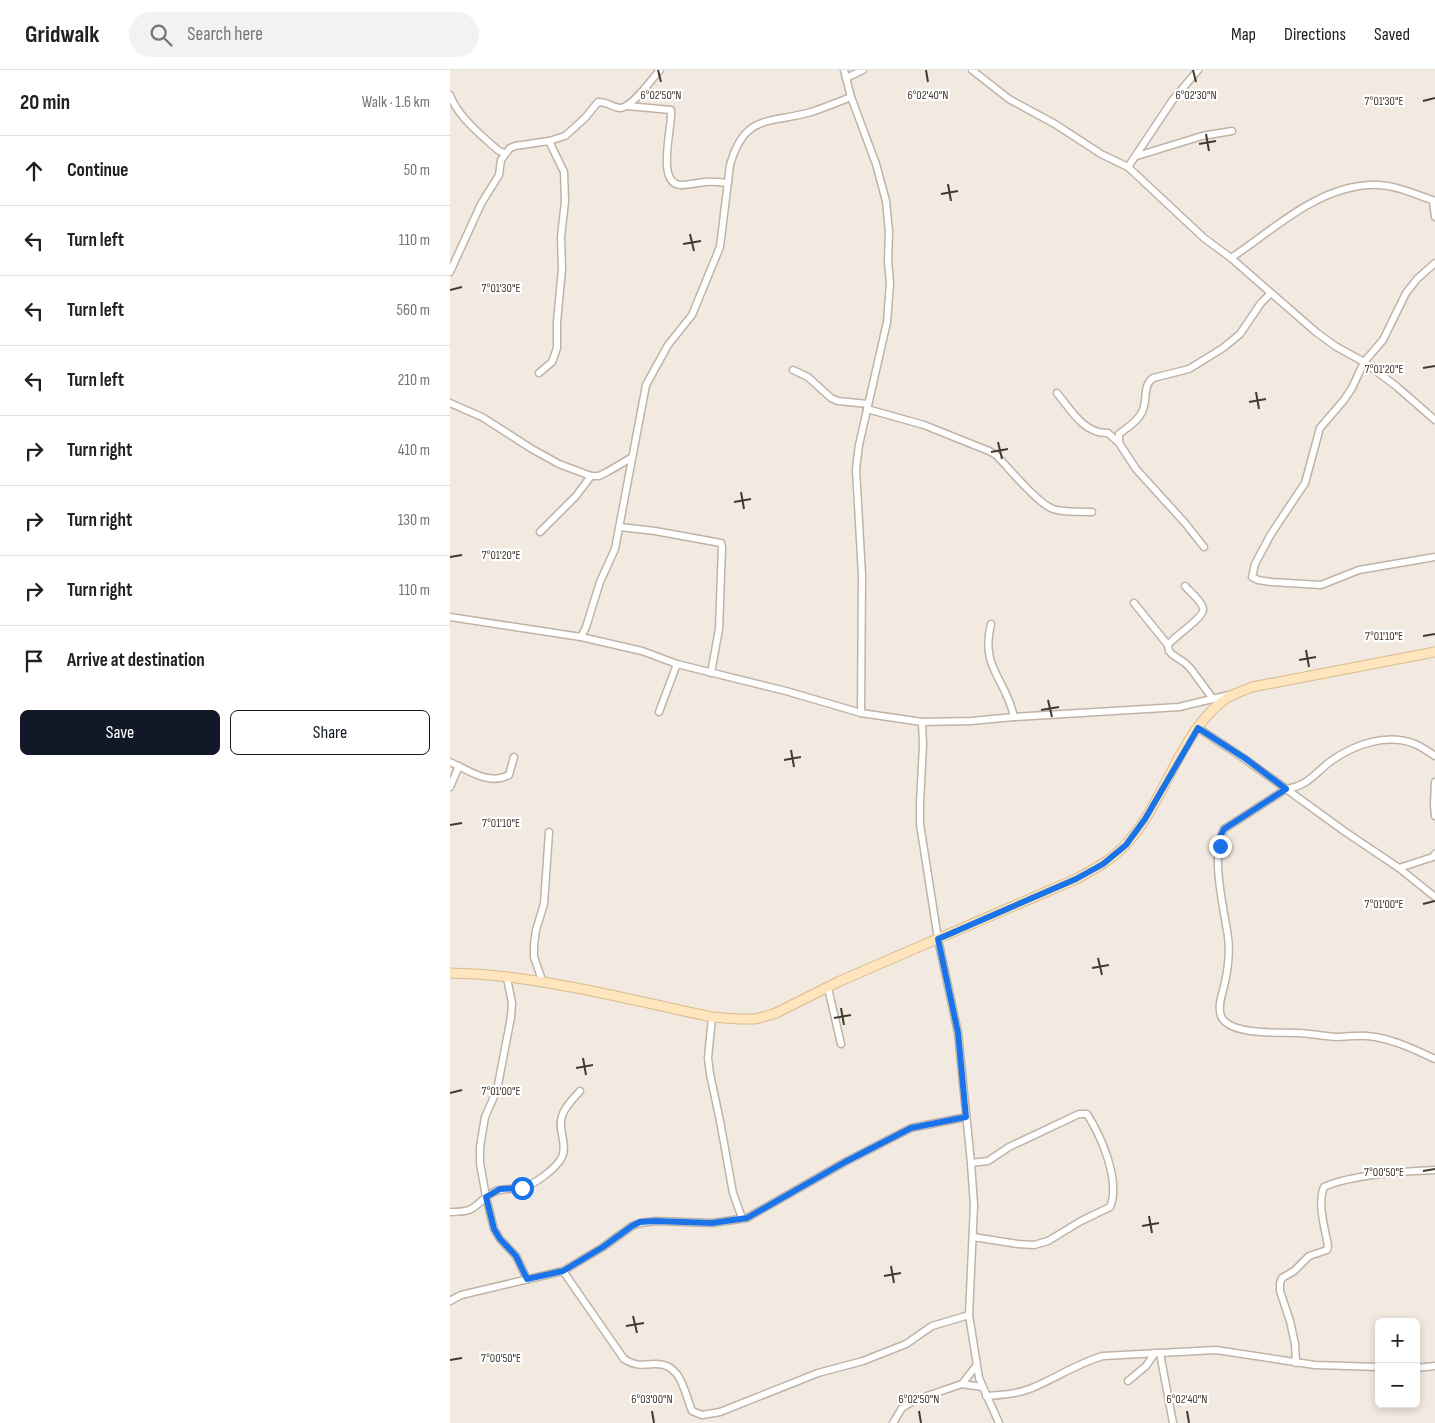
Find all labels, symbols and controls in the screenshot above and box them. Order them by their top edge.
search box [129,12,479,57]
text: Gridwalk [25,20,99,49]
icon: search [147,21,175,49]
text: Search here [187,23,263,46]
text: Map [1231,24,1256,45]
text: Directions [1284,24,1346,45]
text: Saved [1374,24,1410,45]
text: 6°02'50"N [641,88,681,103]
text: 6°02'40"N [907,88,949,103]
text: 6°02'30"N [1175,88,1217,103]
text: 20 min [20,90,70,115]
text: Walk · 1.6 km [362,93,430,112]
text: 7°01'30"E [1365,94,1403,109]
icon: ahead [20,157,48,185]
text: Continue [67,159,128,182]
text: 50 m [404,161,430,180]
icon: left [20,227,48,255]
text: Turn left [67,229,124,252]
text: 110 m [399,231,430,250]
text: 7°01'30"E [482,281,520,296]
icon: left [20,297,48,325]
text: Turn left [67,299,124,322]
text: 560 m [397,301,430,320]
text: 7°01'20"E [1365,362,1403,377]
icon: left [20,367,48,395]
text: Turn left [67,369,124,392]
text: 210 m [398,371,430,390]
icon: right [20,437,48,465]
text: Turn right [67,439,132,462]
text: 410 m [398,441,430,460]
icon: right [20,507,48,535]
text: Turn right [67,509,132,532]
text: 130 m [398,511,430,530]
text: 7°01'20"E [482,548,520,563]
icon: right [20,577,48,605]
text: Turn right [67,579,132,602]
text: 110 m [399,581,430,600]
text: 7°01'10"E [1365,629,1403,644]
icon: arrive [20,647,48,675]
text: Arrive at destination [67,649,205,672]
button: Save [20,710,220,755]
button: Share [230,710,430,755]
text: 7°01'10"E [482,816,520,831]
route end [1209,835,1232,858]
text: 7°01'00"E [1364,897,1404,912]
text: 7°01'00"E [481,1084,521,1099]
text: 7°00'50"E [1364,1165,1404,1180]
route start [511,1177,534,1200]
map controls [1375,1318,1420,1408]
button: + [1375,1318,1420,1363]
text: 7°00'50"E [481,1351,521,1366]
button: − [1375,1363,1420,1408]
text: 6°03'00"N [631,1392,673,1407]
text: 6°02'50"N [899,1392,939,1407]
text: 6°02'40"N [1166,1392,1208,1407]

